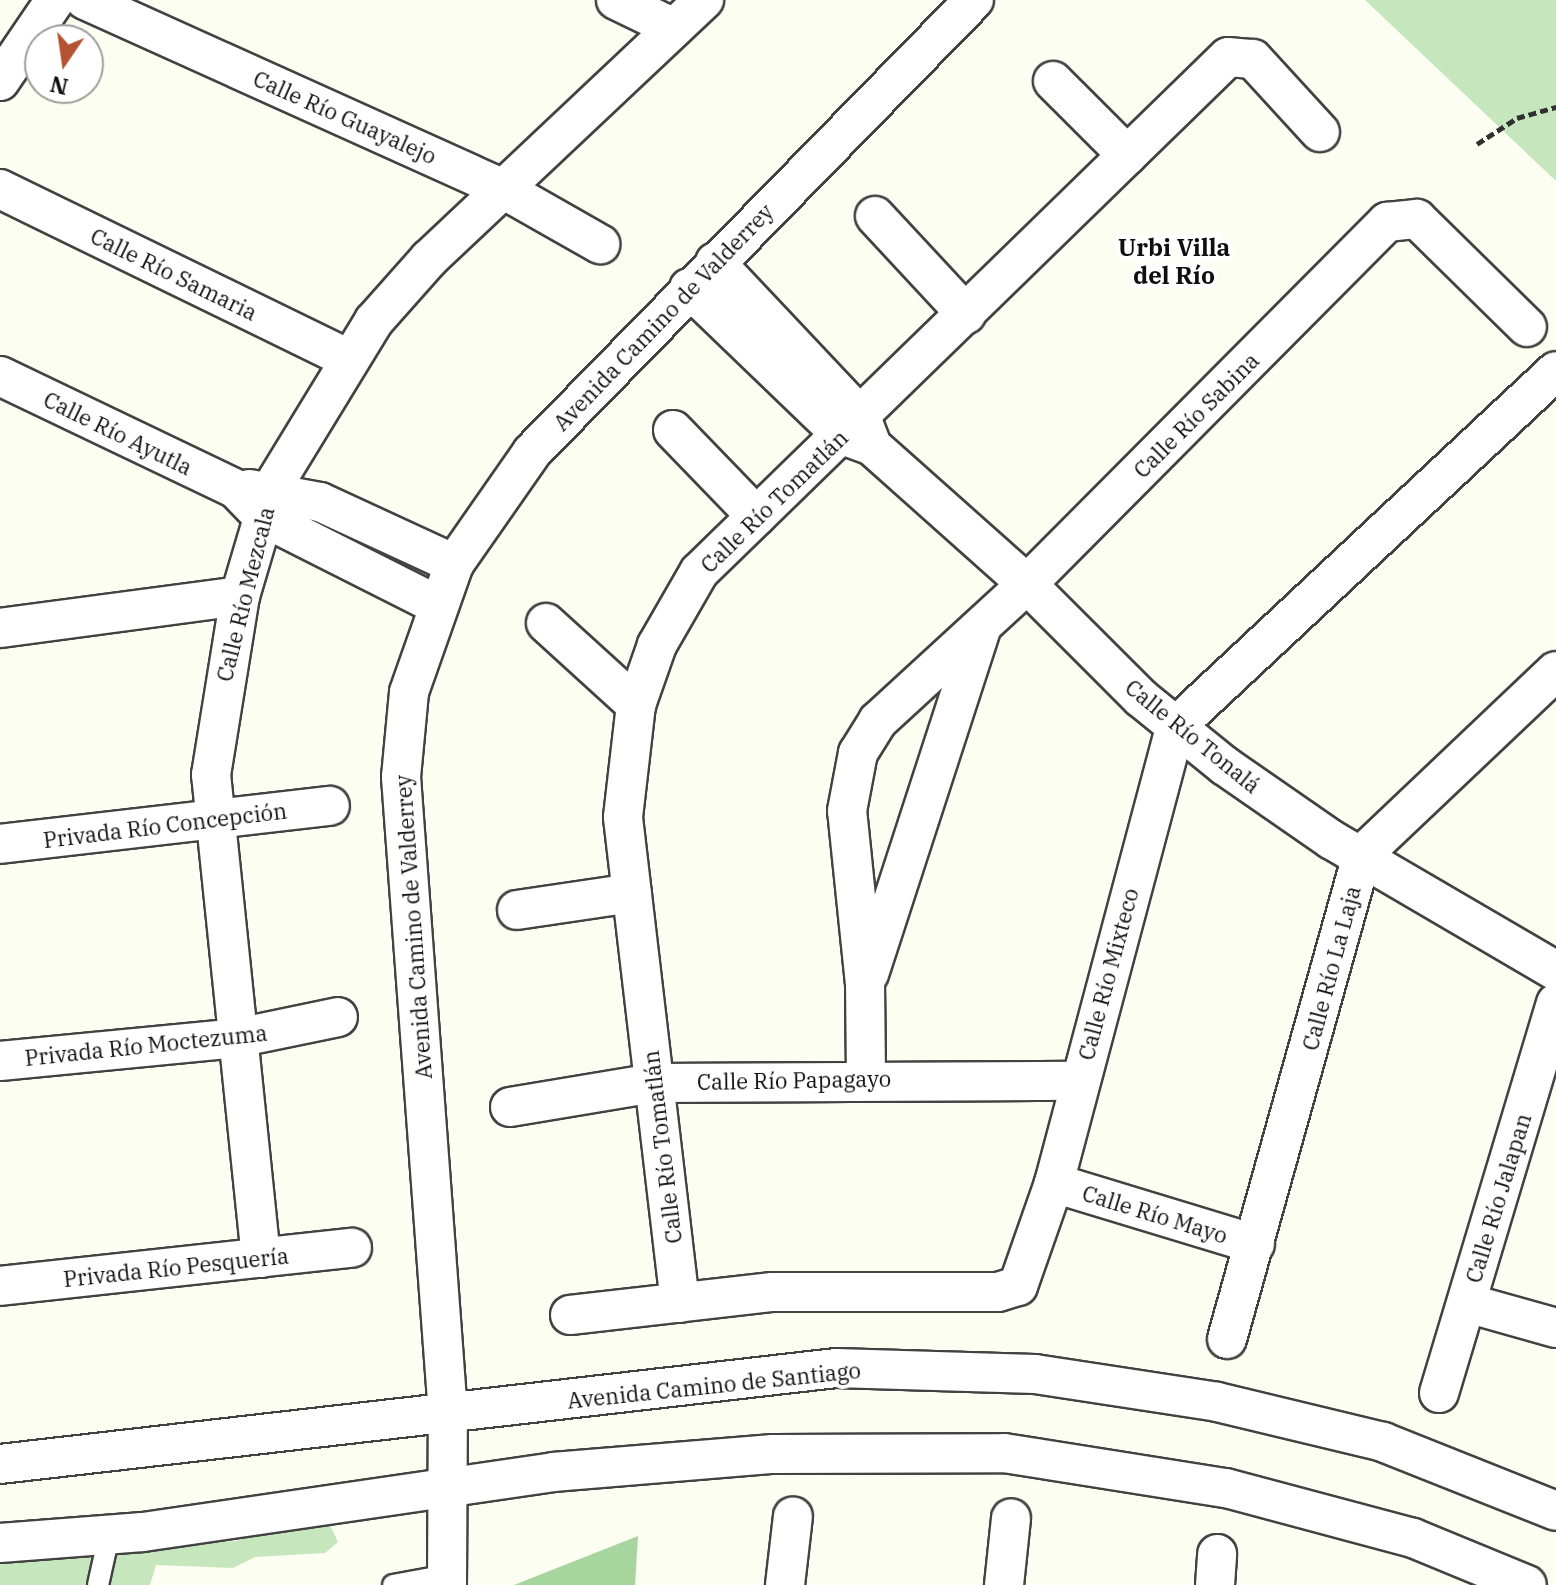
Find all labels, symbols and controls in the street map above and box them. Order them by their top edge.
north arrow [24,24,104,104]
street label: Calle Río Guayalejo [249,65,441,169]
text: N [47,70,71,102]
street label: Avenida Camino de Valderrey [548,198,778,436]
street label: Calle Río Samaria [86,222,262,326]
district label: Urbi Villa del Río [1118,234,1230,290]
street label: Calle Río Sabina [1128,347,1264,483]
street label: Calle Río Ayutla [39,386,197,480]
street label: Calle Río Tomatlán [695,424,853,578]
street label: Calle Río Mezcala [211,504,279,684]
street label: Calle Río Tonalá [1120,674,1266,798]
street label: Avenida Camino de Valderrey [389,774,437,1080]
street label: Privada Río Concepción [42,797,288,853]
street label: Calle Río La Laja [1296,883,1366,1053]
street label: Calle Río Mixteco [1072,885,1144,1063]
street label: Privada Río Moctezuma [23,1019,269,1071]
street label: Calle Río Tomatlán [637,1049,687,1245]
street label: Calle Río Papagayo [697,1065,891,1095]
street label: Calle Río Jalapan [1460,1110,1536,1286]
street label: Calle Río Mayo [1079,1179,1231,1249]
street label: Privada Río Pesquería [62,1242,290,1292]
street label: Avenida Camino de Santiago [566,1356,862,1414]

